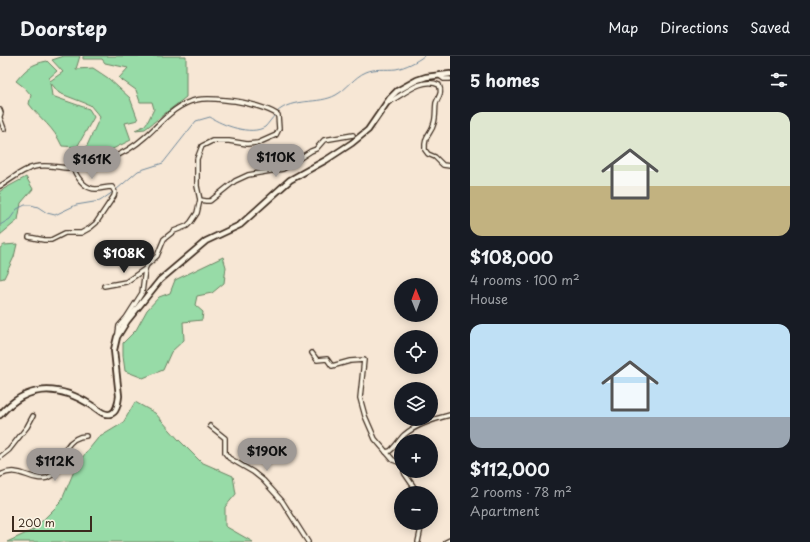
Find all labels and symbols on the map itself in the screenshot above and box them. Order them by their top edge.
pin: $110K [248,144,304,178]
pin: $161K [64,146,120,180]
pin: $108K [96,240,152,274]
north arrow [394,278,438,322]
pin: $190K [239,438,295,472]
pin: $112K [27,448,83,482]
scale bar [12,514,92,533]

